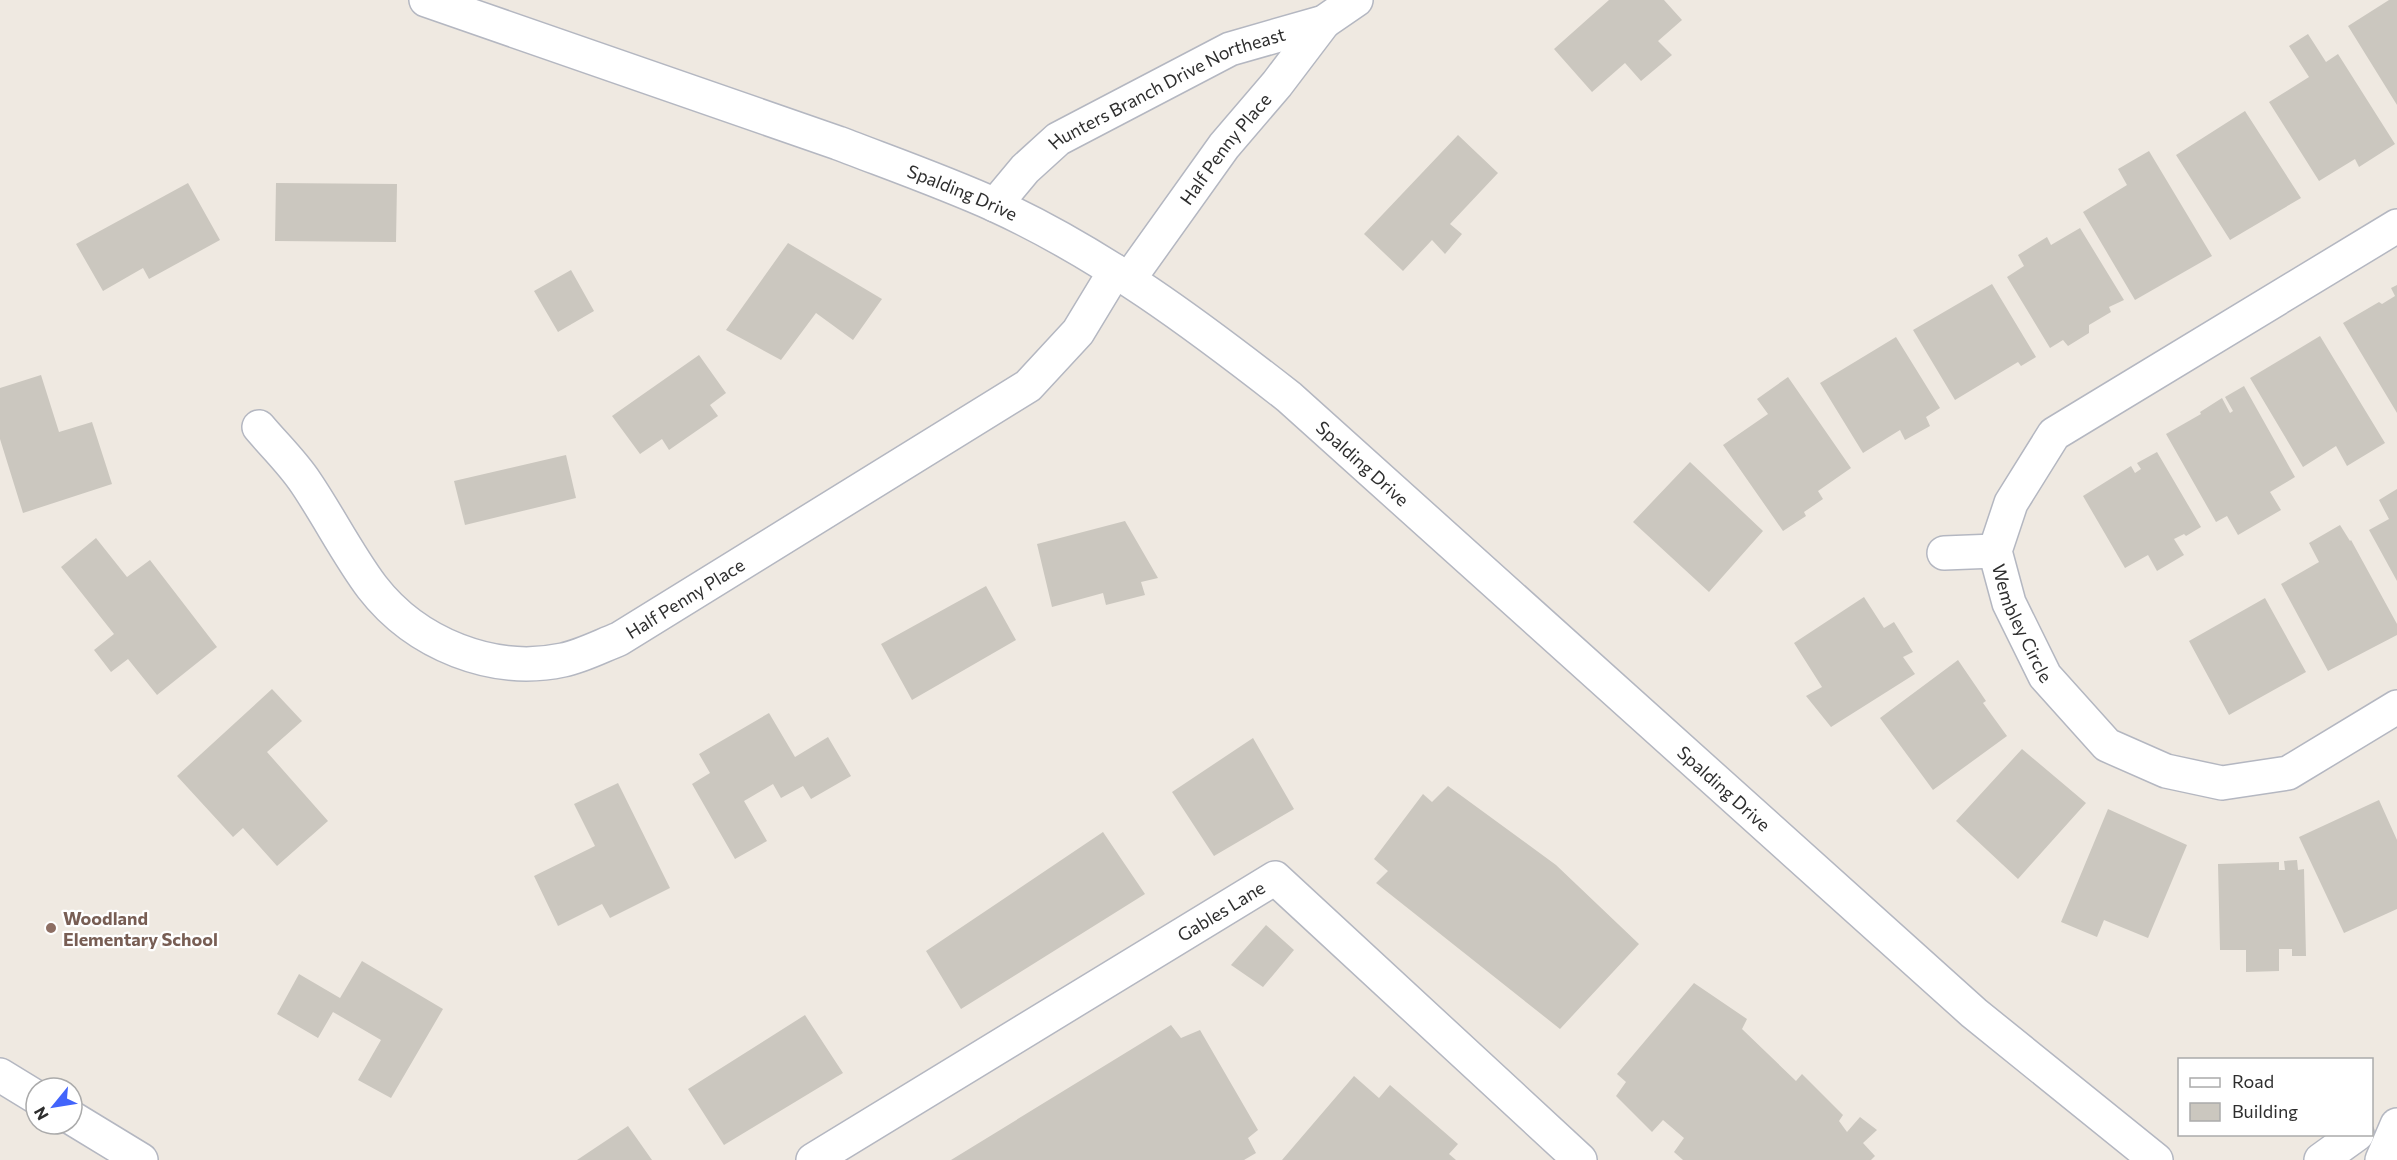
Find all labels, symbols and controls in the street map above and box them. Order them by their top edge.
street label: Hunters Branch Drive Northeast [1043,23,1288,154]
street label: Half Penny Place [1175,88,1275,209]
street label: Spalding Drive [904,159,1021,225]
street label: Spalding Drive [1312,416,1414,511]
street label: Half Penny Place [622,553,748,643]
street label: Wembley Circle [1988,561,2056,687]
street label: Spalding Drive [1673,741,1775,836]
street label: Gables Lane [1173,876,1269,946]
place label: Woodland Elementary School [63,907,218,950]
marker: Woodland Elementary School [44,921,58,935]
legend [2178,1058,2373,1136]
text: Road [2232,1070,2274,1092]
north arrow [24,1076,84,1136]
text: Building [2232,1100,2298,1122]
text: N [29,1104,52,1124]

